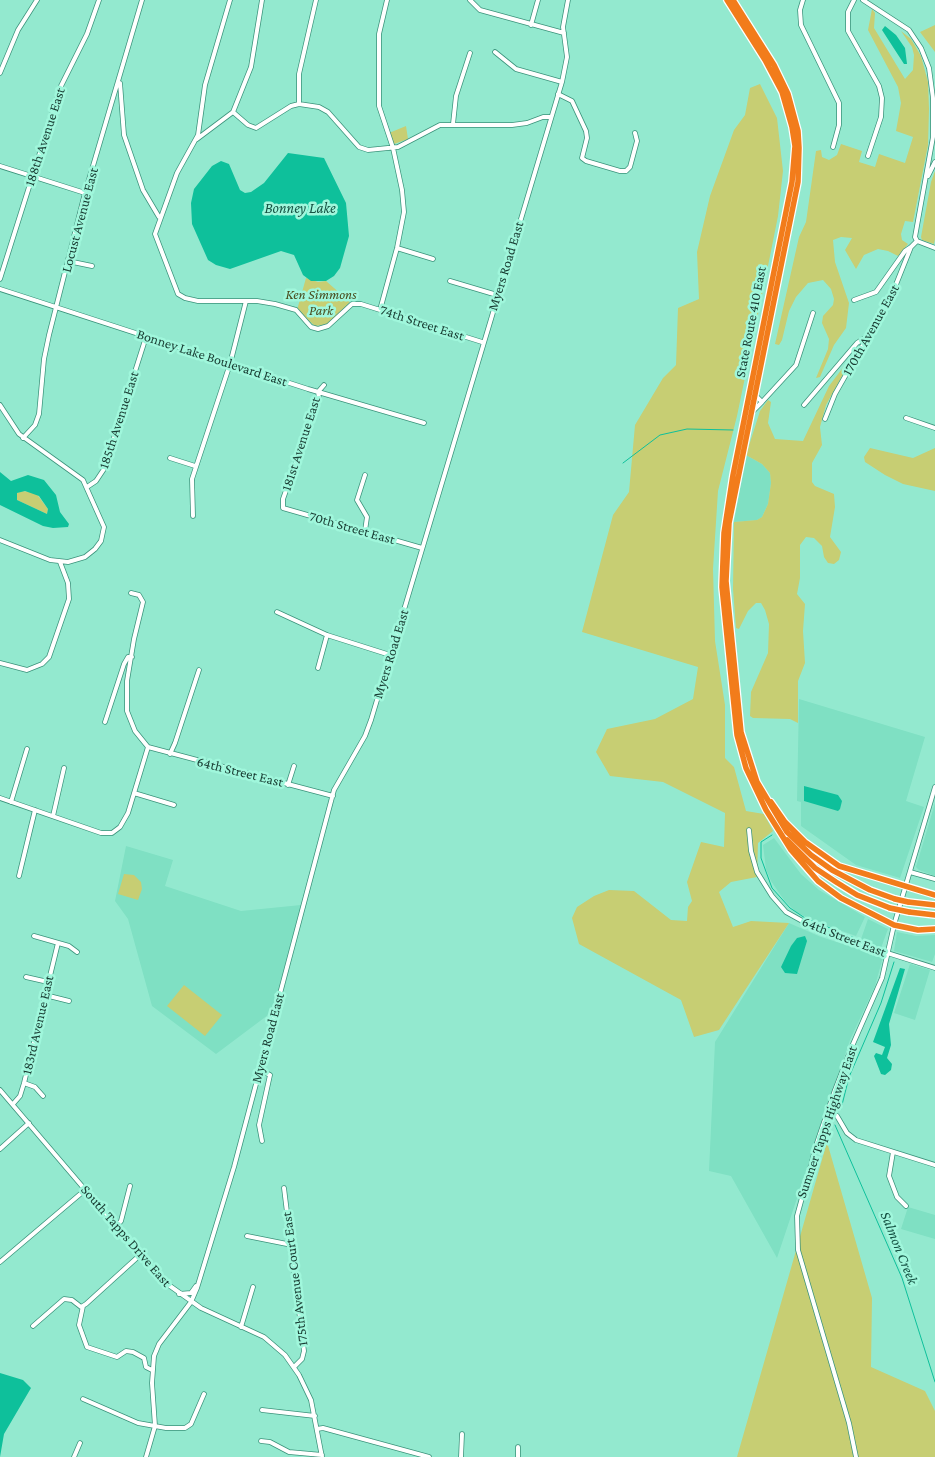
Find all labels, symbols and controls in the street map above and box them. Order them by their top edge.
street label: 188th Avenue East [21,86,69,188]
street label: Locust Avenue East [58,166,102,274]
water label: Bonney Lake [264,199,336,217]
street label: Myers Road East [484,219,528,313]
street label: State Route 410 East [732,265,770,379]
street label: 170th Avenue East [839,281,903,379]
park label: Ken Simmons Park [285,287,357,320]
street label: 74th Street East [378,301,466,345]
street label: Bonney Lake Boulevard East [135,326,289,390]
street label: 185th Avenue East [95,369,143,471]
street label: 181st Avenue East [278,395,324,493]
street label: 70th Street East [307,508,397,548]
street label: Myers Road East [369,607,413,701]
street label: 64th Street East [195,753,285,791]
street label: 64th Street East [800,913,888,961]
street label: 183rd Avenue East [18,974,58,1076]
street label: Myers Road East [248,991,288,1085]
street label: Sumner Tapps Highway East [793,1044,861,1200]
street label: South Tapps Drive East [77,1182,175,1290]
water label: Salmon Creek [876,1209,922,1287]
street label: 175th Avenue Court East [278,1211,312,1347]

